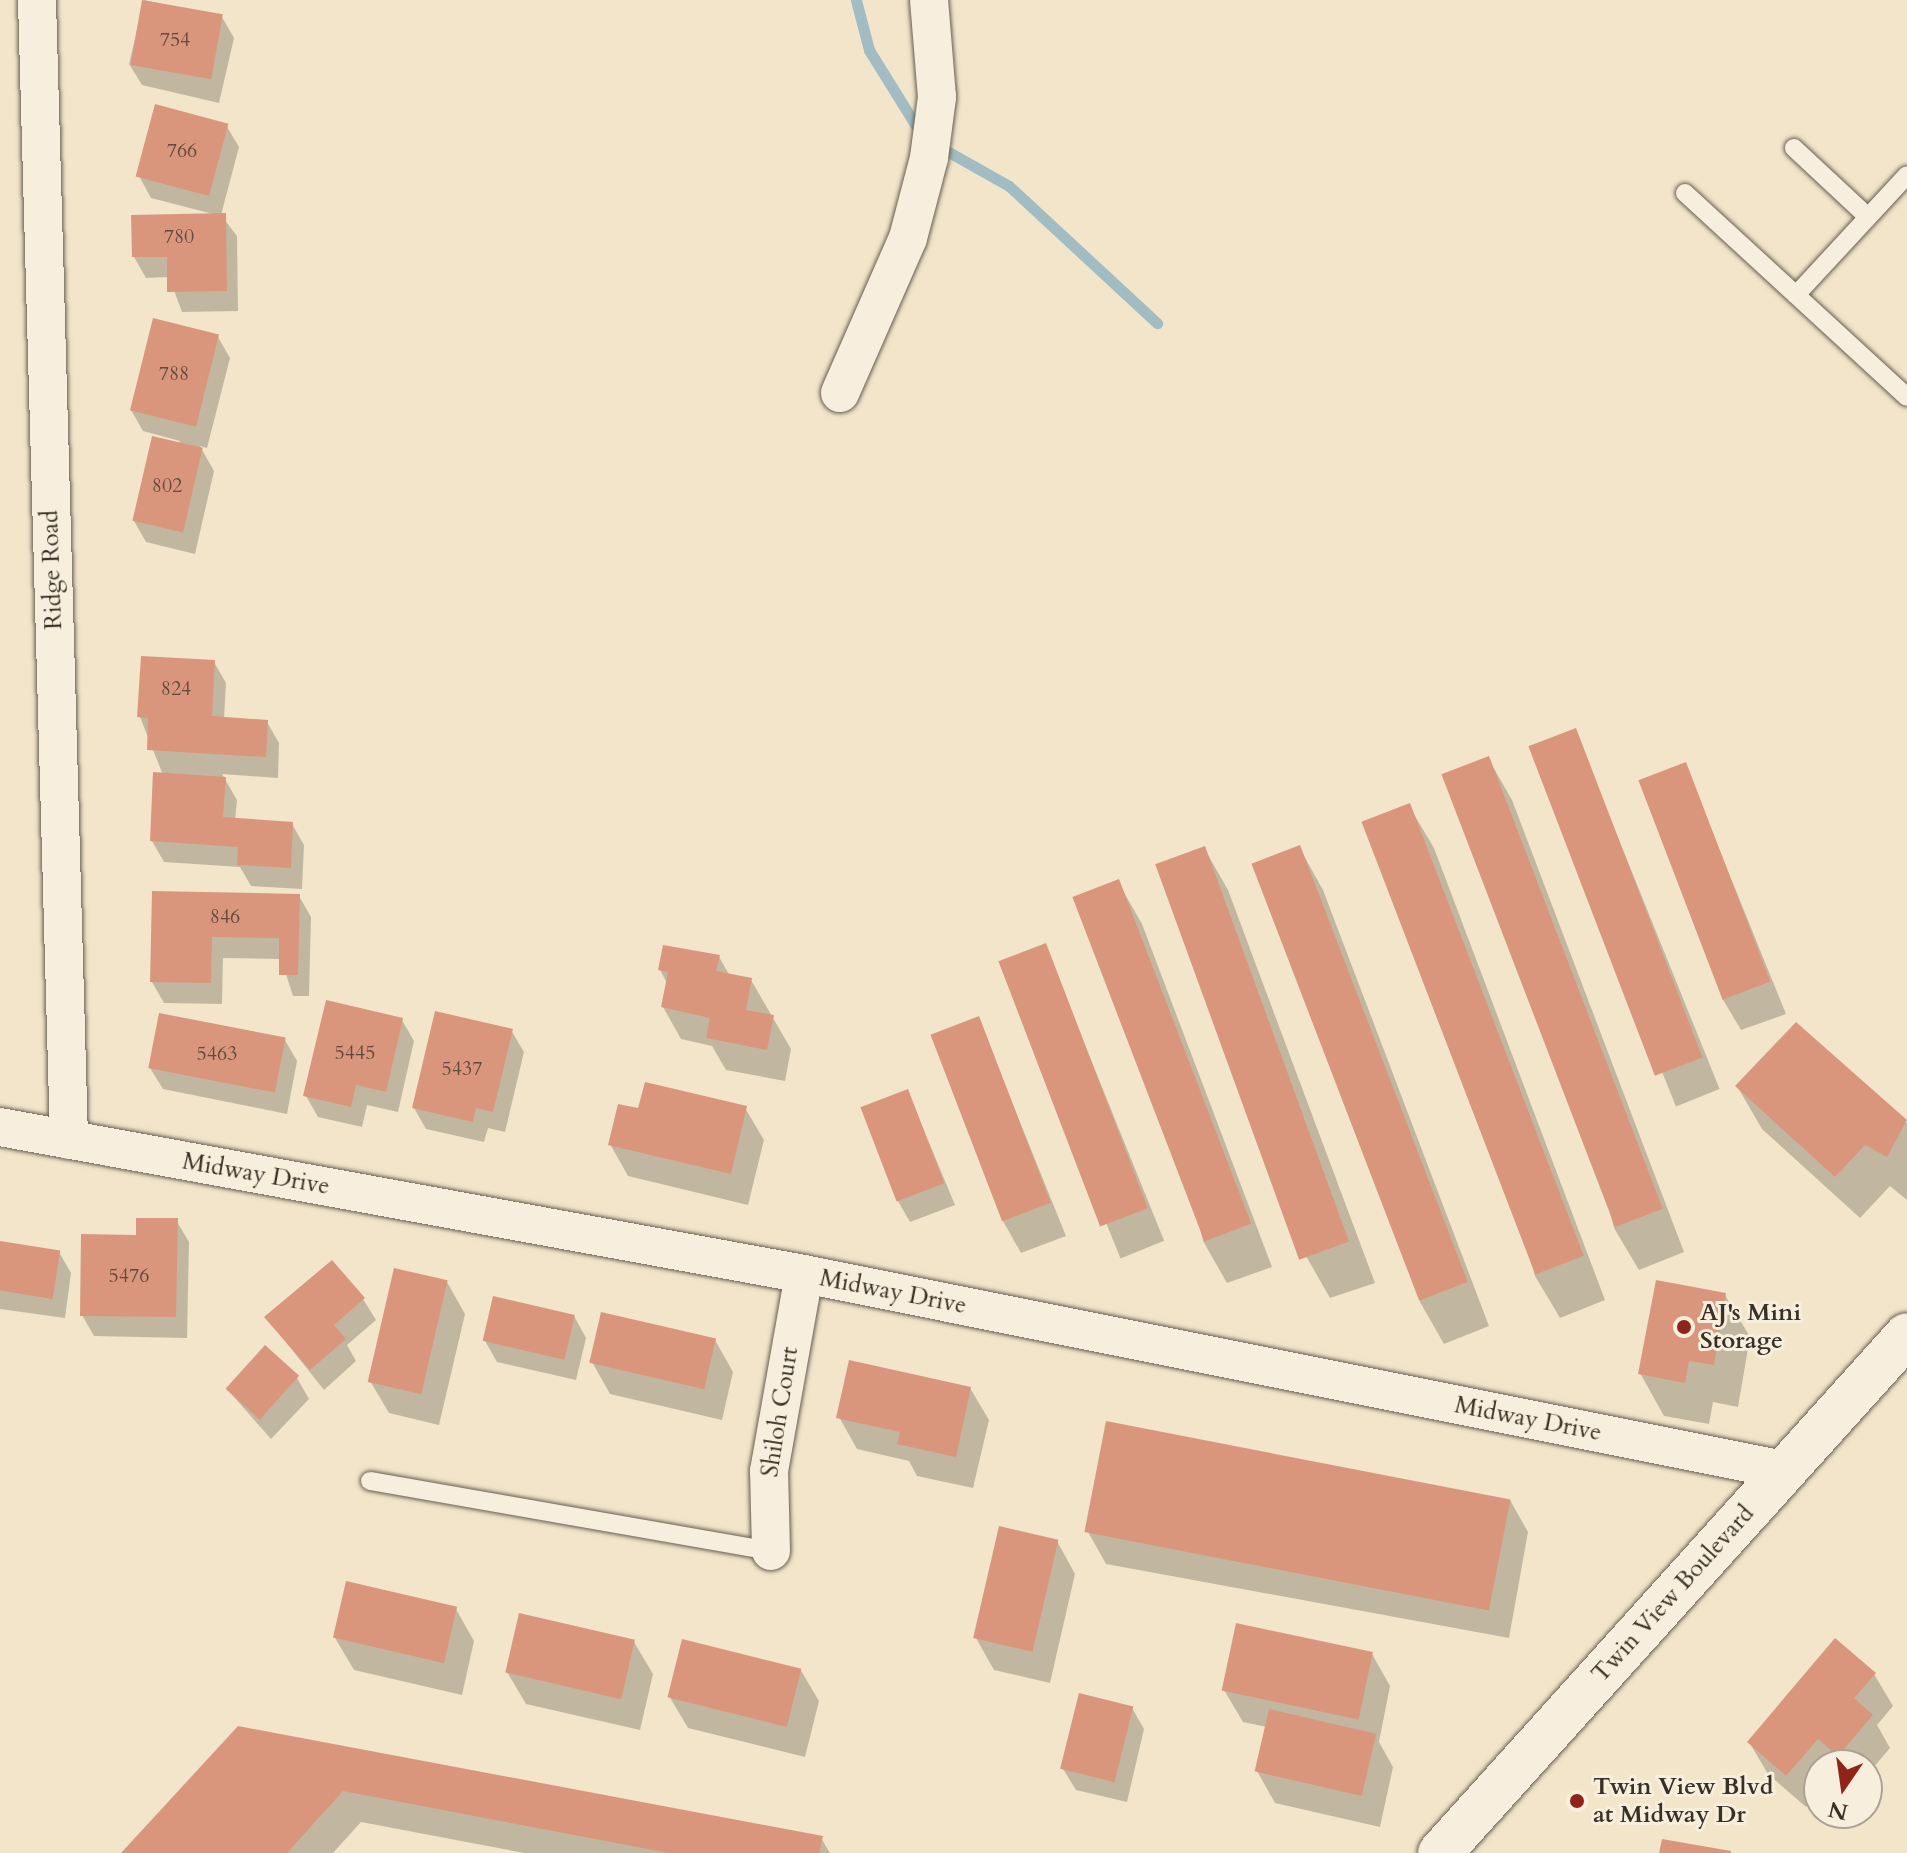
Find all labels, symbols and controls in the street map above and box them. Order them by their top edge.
house number: 754 [160,27,190,51]
house number: 766 [167,138,197,162]
house number: 780 [164,224,194,248]
house number: 788 [159,361,189,385]
house number: 802 [152,473,182,497]
street label: Ridge Road [36,510,68,630]
house number: 824 [161,676,191,700]
house number: 846 [210,904,240,928]
house number: 5445 [335,1040,375,1064]
house number: 5463 [197,1041,237,1065]
house number: 5437 [442,1056,482,1080]
street label: Midway Drive [180,1147,332,1201]
house number: 5476 [109,1263,149,1287]
street label: Midway Drive [817,1264,969,1320]
place label: AJ's Mini Storage [1700,1299,1801,1355]
marker: AJ's Mini Storage [1675,1318,1693,1336]
street label: Shiloh Court [755,1345,805,1479]
street label: Midway Drive [1452,1391,1604,1447]
street label: Twin View Boulevard [1586,1500,1760,1688]
north arrow [1803,1749,1883,1829]
place label: Twin View Blvd at Midway Dr [1593,1773,1773,1829]
marker: Twin View Blvd at Midway Dr [1568,1792,1586,1810]
text: N [1825,1794,1851,1827]

